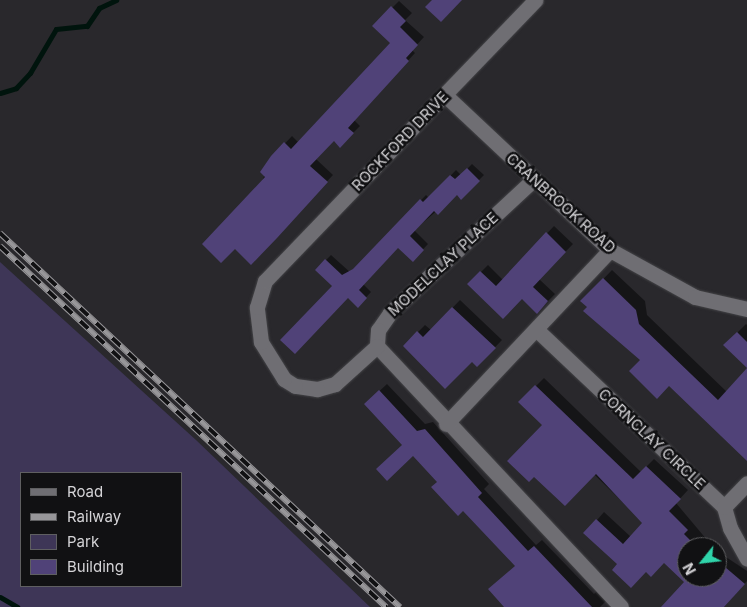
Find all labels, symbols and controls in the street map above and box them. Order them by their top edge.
street label: ROCKFORD DRIVE [348,88,452,194]
street label: CRANBROOK ROAD [503,149,619,257]
street label: MODELCLAY PLACE [384,208,502,320]
street label: CORNCLAY CIRCLE [595,385,709,493]
legend [20,472,182,587]
text: Road [67,482,103,501]
text: Railway [67,507,121,526]
text: Park [67,532,99,551]
north arrow [677,537,727,587]
text: Building [67,557,124,576]
text: N [679,560,699,578]

